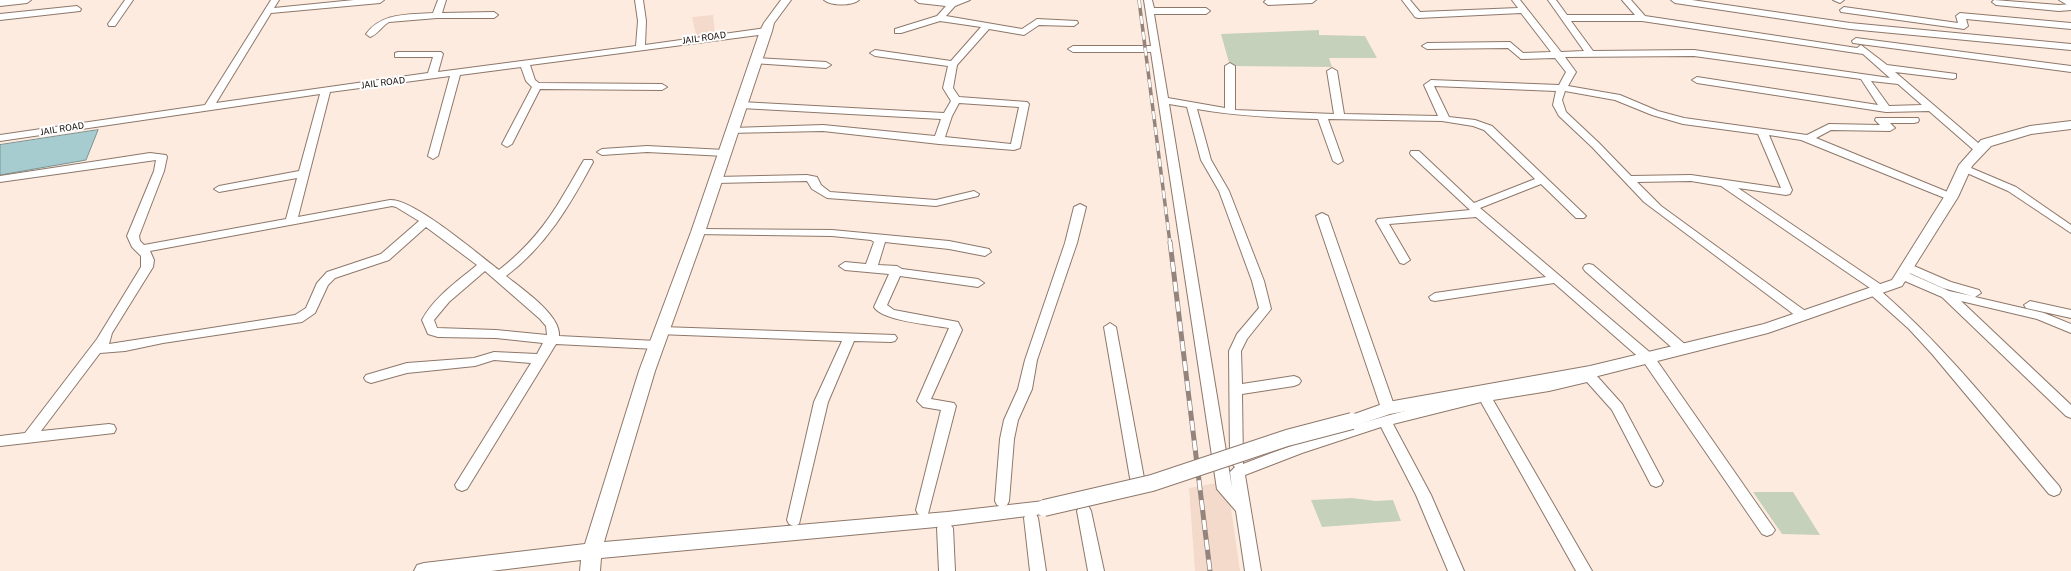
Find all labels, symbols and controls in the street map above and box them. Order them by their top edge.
street label: JAIL ROAD [681,30,727,46]
street label: JAIL ROAD [360,75,406,91]
street label: JAIL ROAD [39,120,85,138]

